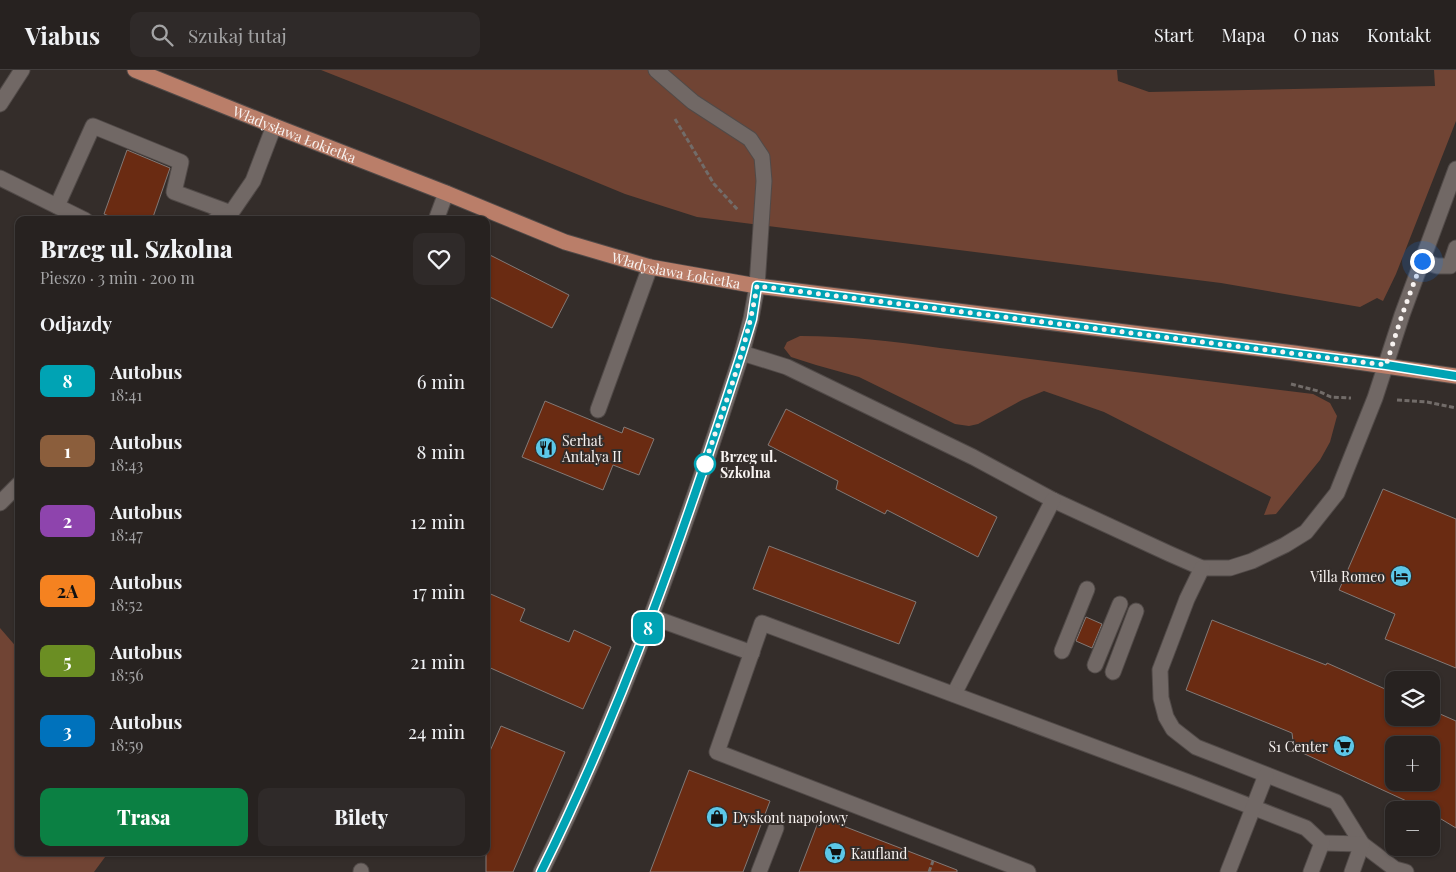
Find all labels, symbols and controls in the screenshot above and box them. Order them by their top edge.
search box [130,12,480,57]
text: Viabus [25,19,100,51]
icon: search [148,21,176,49]
text: Szukaj tutaj [188,22,287,48]
text: Start [1154,23,1193,47]
text: Mapa [1221,23,1265,47]
text: O nas [1293,23,1339,47]
text: Kontakt [1367,23,1431,47]
street label: Władysława Łokietka [229,101,359,167]
text: Brzeg ul. Szkolna [40,232,233,264]
button: heart [413,233,465,285]
street label: Władysława Łokietka [609,247,742,292]
your location [1410,249,1435,274]
text: Pieszo · 3 min · 200 m [40,267,195,288]
text: Odjazdy [40,310,112,336]
text: Autobus [110,358,182,384]
text: 6 min [417,368,465,394]
text: 8 [62,369,73,393]
text: 18:41 [110,384,142,405]
text: Autobus [110,428,182,454]
place label: Serhat Antalya II [561,431,622,466]
restaurant icon: Serhat Antalya II [534,436,558,460]
text: 8 min [417,438,465,464]
text: 1 [64,439,71,463]
place label: Brzeg ul. Szkolna [720,447,777,482]
marker: Brzeg ul. Szkolna [694,453,716,475]
text: 18:43 [110,454,143,475]
text: Autobus [110,498,182,524]
text: 12 min [410,508,465,534]
text: 2 [63,509,72,533]
text: 18:47 [110,524,143,545]
hotel icon: Villa Romeo [1389,564,1413,588]
place label: Villa Romeo [1309,567,1385,586]
text: Autobus [110,568,182,594]
text: 17 min [412,578,465,604]
text: 2A [57,579,78,603]
text: 18:52 [110,594,143,615]
line badge: 8 [632,612,664,644]
text: 8 [643,616,653,640]
text: Autobus [110,638,182,664]
text: 21 min [410,648,465,674]
text: 5 [63,649,72,673]
text: 18:56 [110,664,143,685]
map controls [1385,671,1440,856]
button: layers [1385,671,1440,726]
text: Autobus [110,708,182,734]
text: 24 min [408,718,465,744]
text: 3 [63,719,72,743]
text: 18:59 [110,734,143,755]
supermarket icon: S1 Center [1332,734,1356,758]
button: + [1385,736,1440,791]
place label: S1 Center [1268,737,1329,756]
button: Trasa [40,788,248,846]
button: Bilety [258,788,465,846]
button: − [1385,801,1440,856]
shop icon: Dyskont napojowy [705,805,729,829]
place label: Dyskont napojowy [733,808,848,827]
supermarket icon: Kaufland [823,841,847,865]
place label: Kaufland [851,844,907,863]

